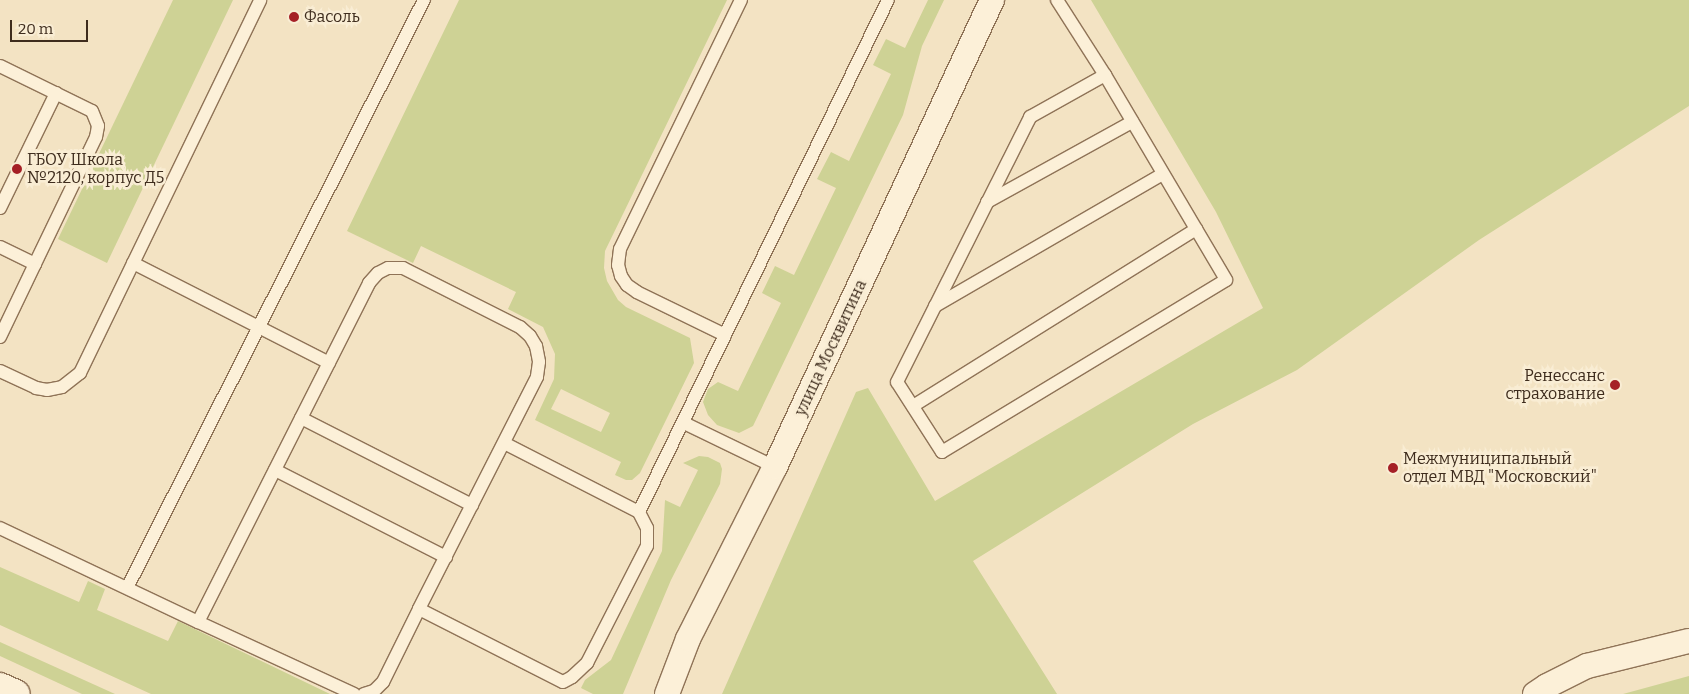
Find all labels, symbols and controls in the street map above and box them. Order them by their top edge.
place label: Фасоль [304,7,360,27]
scale bar [12,10,90,42]
marker: Фасоль [288,11,300,23]
text: 20 m [18,20,53,38]
place label: ГБОУ Школа №2120, корпус Д5 [27,150,165,188]
marker: ГБОУ Школа №2120, корпус Д5 [11,163,23,175]
street label: улица Москвитина [791,277,871,419]
place label: Ренессанс страхование [1505,366,1605,404]
marker: Ренессанс страхование [1609,379,1621,391]
place label: Межмуниципальный отдел МВД "Московский" [1403,449,1597,487]
marker: Межмуниципальный отдел МВД "Московский" [1387,462,1399,474]

